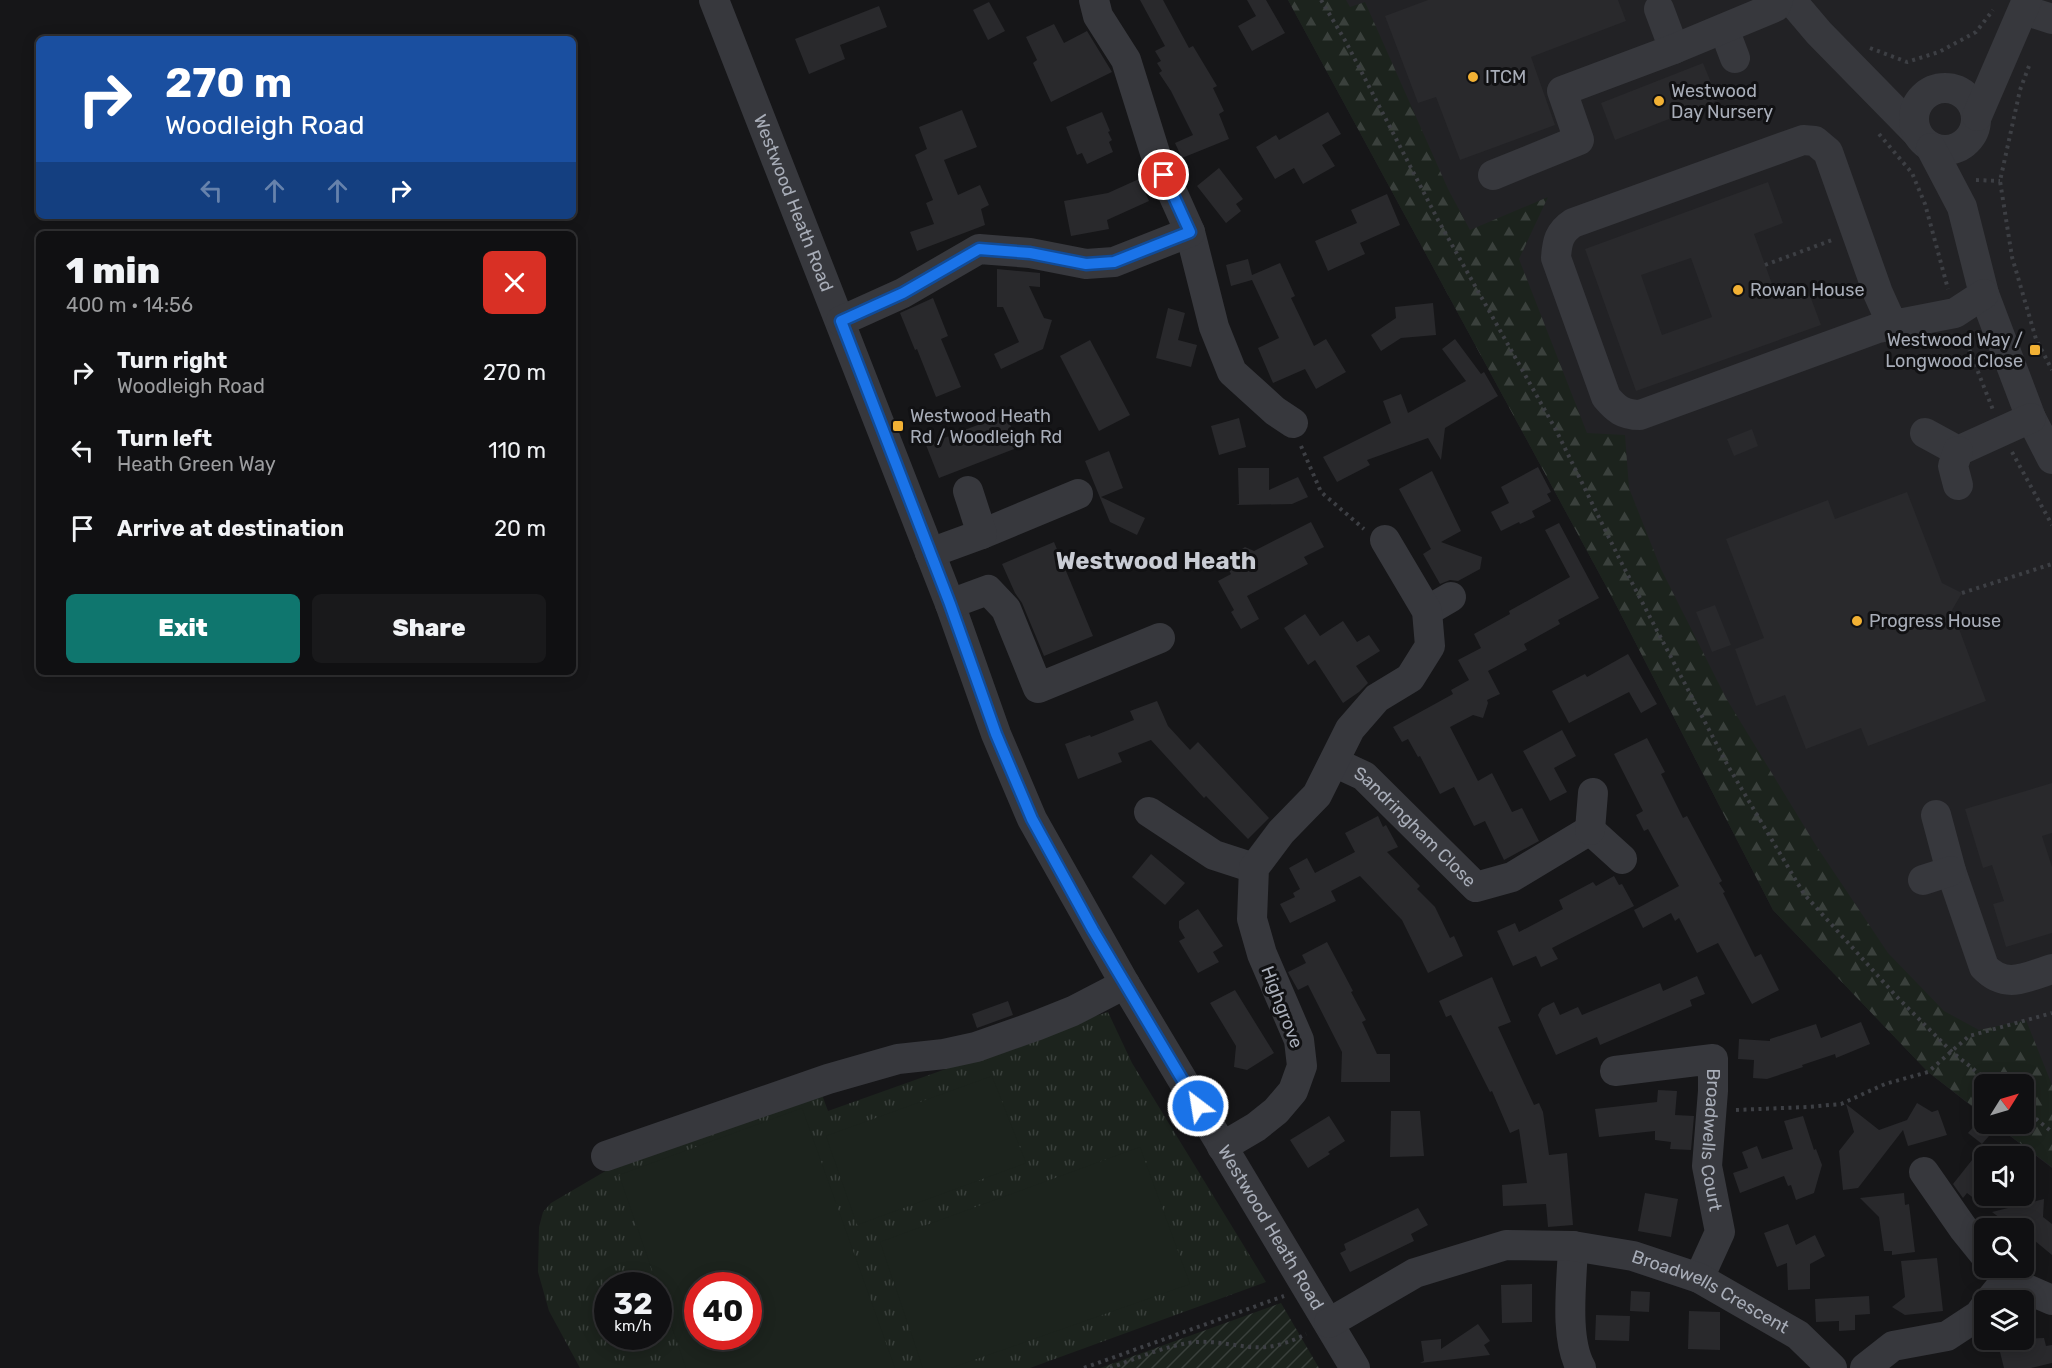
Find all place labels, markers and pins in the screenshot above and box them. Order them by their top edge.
place label: ITCM [1485,66,1526,88]
marker: ITCM [1466,70,1480,84]
place label: Westwood Day Nursery [1671,80,1773,123]
marker: Westwood Day Nursery [1652,94,1666,108]
pin [1138,149,1189,200]
place label: Rowan House [1750,279,1864,301]
marker: Rowan House [1731,283,1745,297]
place label: Westwood Way / Longwood Close [1885,329,2023,372]
marker: Westwood Way / Longwood Close [2028,343,2042,357]
place label: Westwood Heath Rd / Woodleigh Rd [910,405,1062,448]
marker: Westwood Heath Rd / Woodleigh Rd [891,419,905,433]
place label: Progress House [1869,610,2001,632]
marker: Progress House [1850,614,1864,628]

